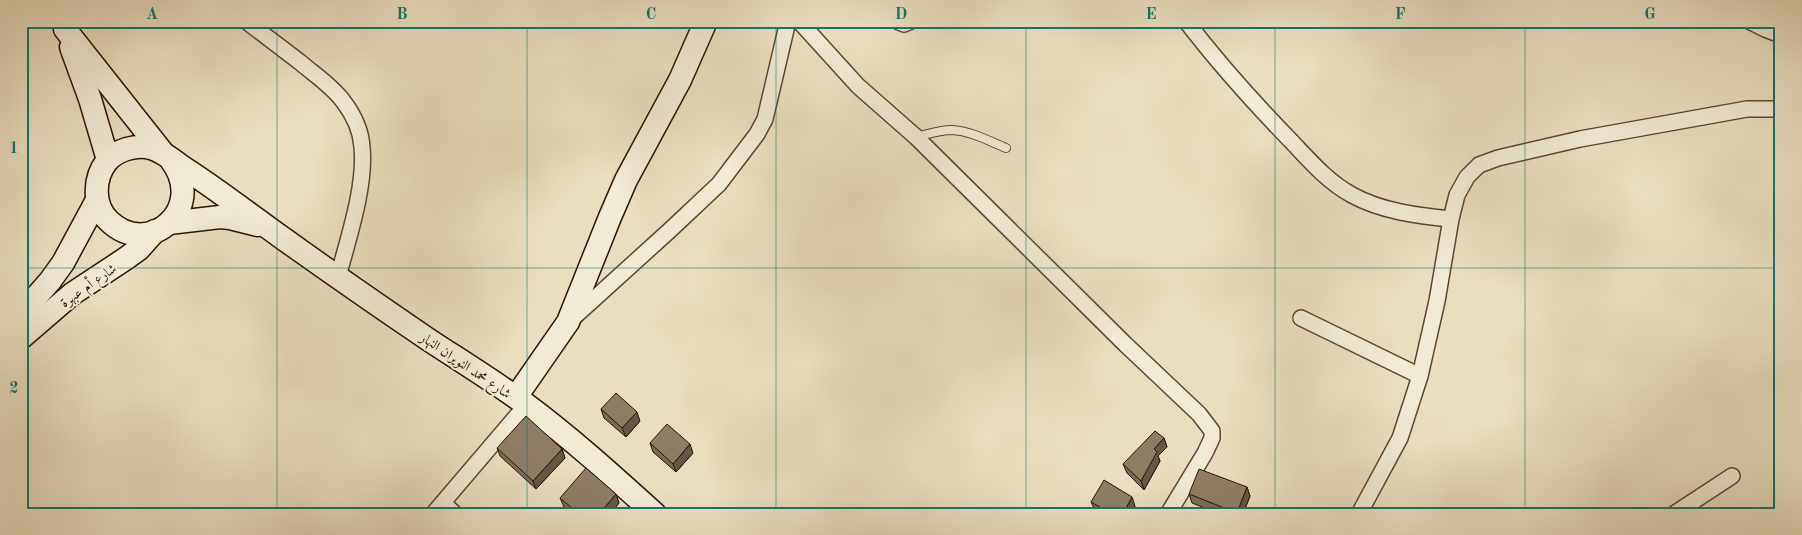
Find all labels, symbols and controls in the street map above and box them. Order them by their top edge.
text: A [146,7,158,23]
text: B [396,7,408,23]
text: C [646,7,656,23]
text: D [895,7,907,23]
text: E [1145,7,1157,23]
text: F [1395,7,1406,23]
text: G [1644,7,1656,23]
text: 1 [9,141,19,157]
street label: شارع أم عبهرة [56,258,122,314]
street label: شارع محمد النويران النهار [414,329,513,405]
text: 2 [9,381,19,397]

